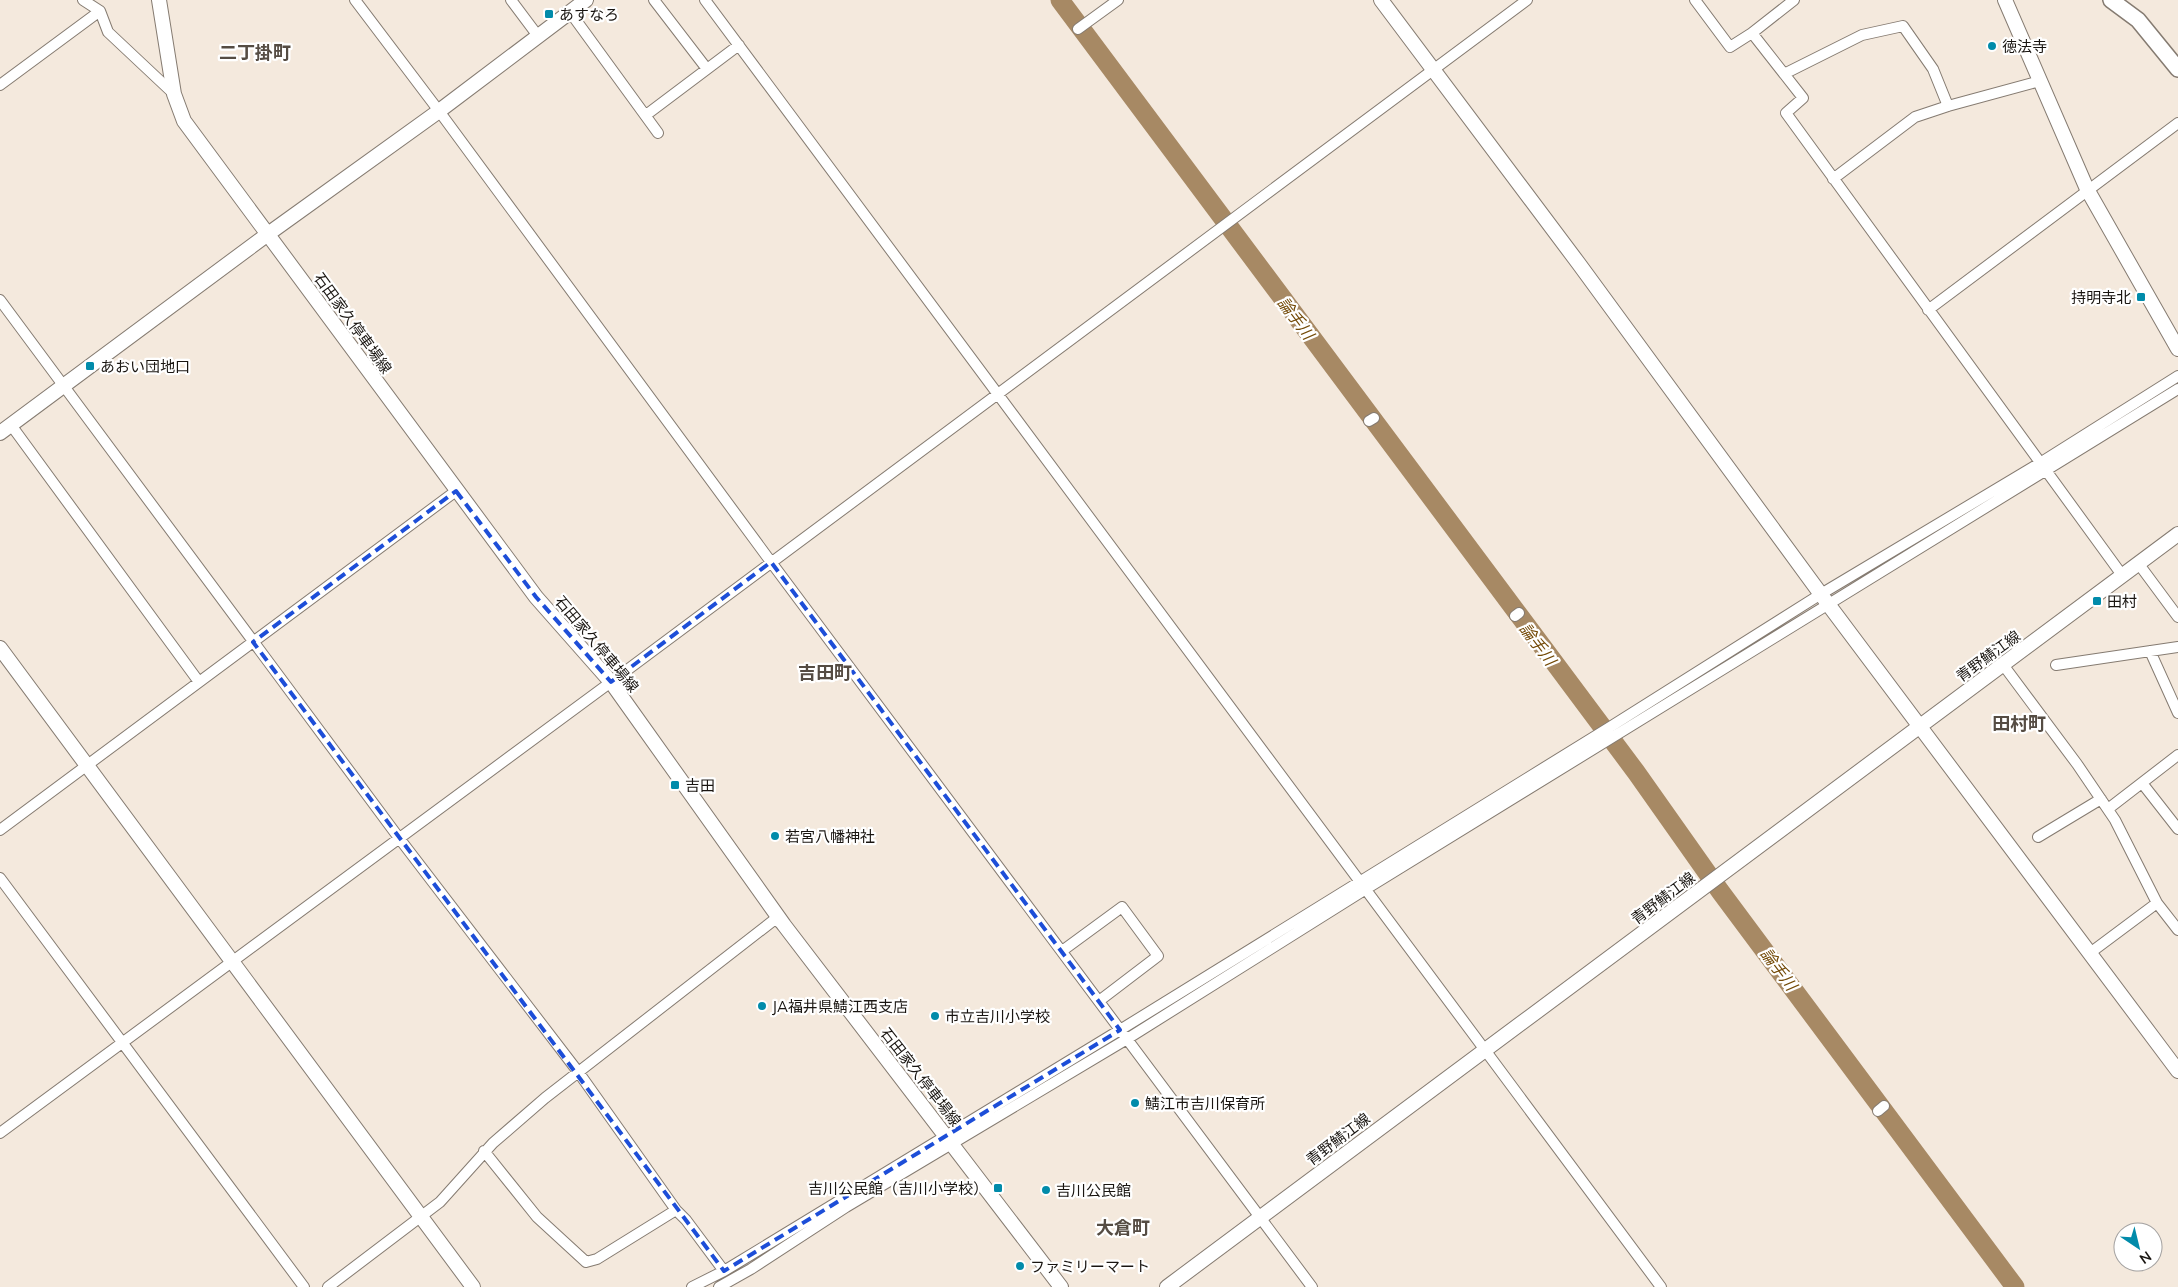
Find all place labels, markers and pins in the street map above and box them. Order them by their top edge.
place label: あすなろ [559,5,619,24]
marker: あすなろ [543,8,555,20]
place label: 徳法寺 [2002,37,2047,56]
marker: 徳法寺 [1986,40,1998,52]
place label: 持明寺北 [2071,288,2131,307]
marker: 持明寺北 [2135,291,2147,303]
place label: あおい団地口 [100,357,190,376]
marker: あおい団地口 [84,360,96,372]
place label: 田村 [2107,592,2137,611]
marker: 田村 [2091,595,2103,607]
place label: 吉田 [685,776,715,795]
marker: 吉田 [669,779,681,791]
place label: 若宮八幡神社 [785,827,875,846]
marker: 若宮八幡神社 [769,830,781,842]
place label: JA福井県鯖江西支店 [772,997,908,1016]
marker: JA福井県鯖江西支店 [756,1000,768,1012]
place label: 市立吉川小学校 [945,1007,1050,1026]
marker: 市立吉川小学校 [929,1010,941,1022]
place label: 鯖江市吉川保育所 [1145,1094,1265,1113]
marker: 鯖江市吉川保育所 [1129,1097,1141,1109]
place label: 吉川公民館（吉川小学校） [808,1179,988,1198]
place label: 吉川公民館 [1056,1181,1131,1200]
marker: 吉川公民館（吉川小学校） [992,1182,1004,1194]
marker: 吉川公民館 [1040,1184,1052,1196]
place label: ファミリーマート [1030,1257,1150,1276]
marker: ファミリーマート [1014,1260,1026,1272]

